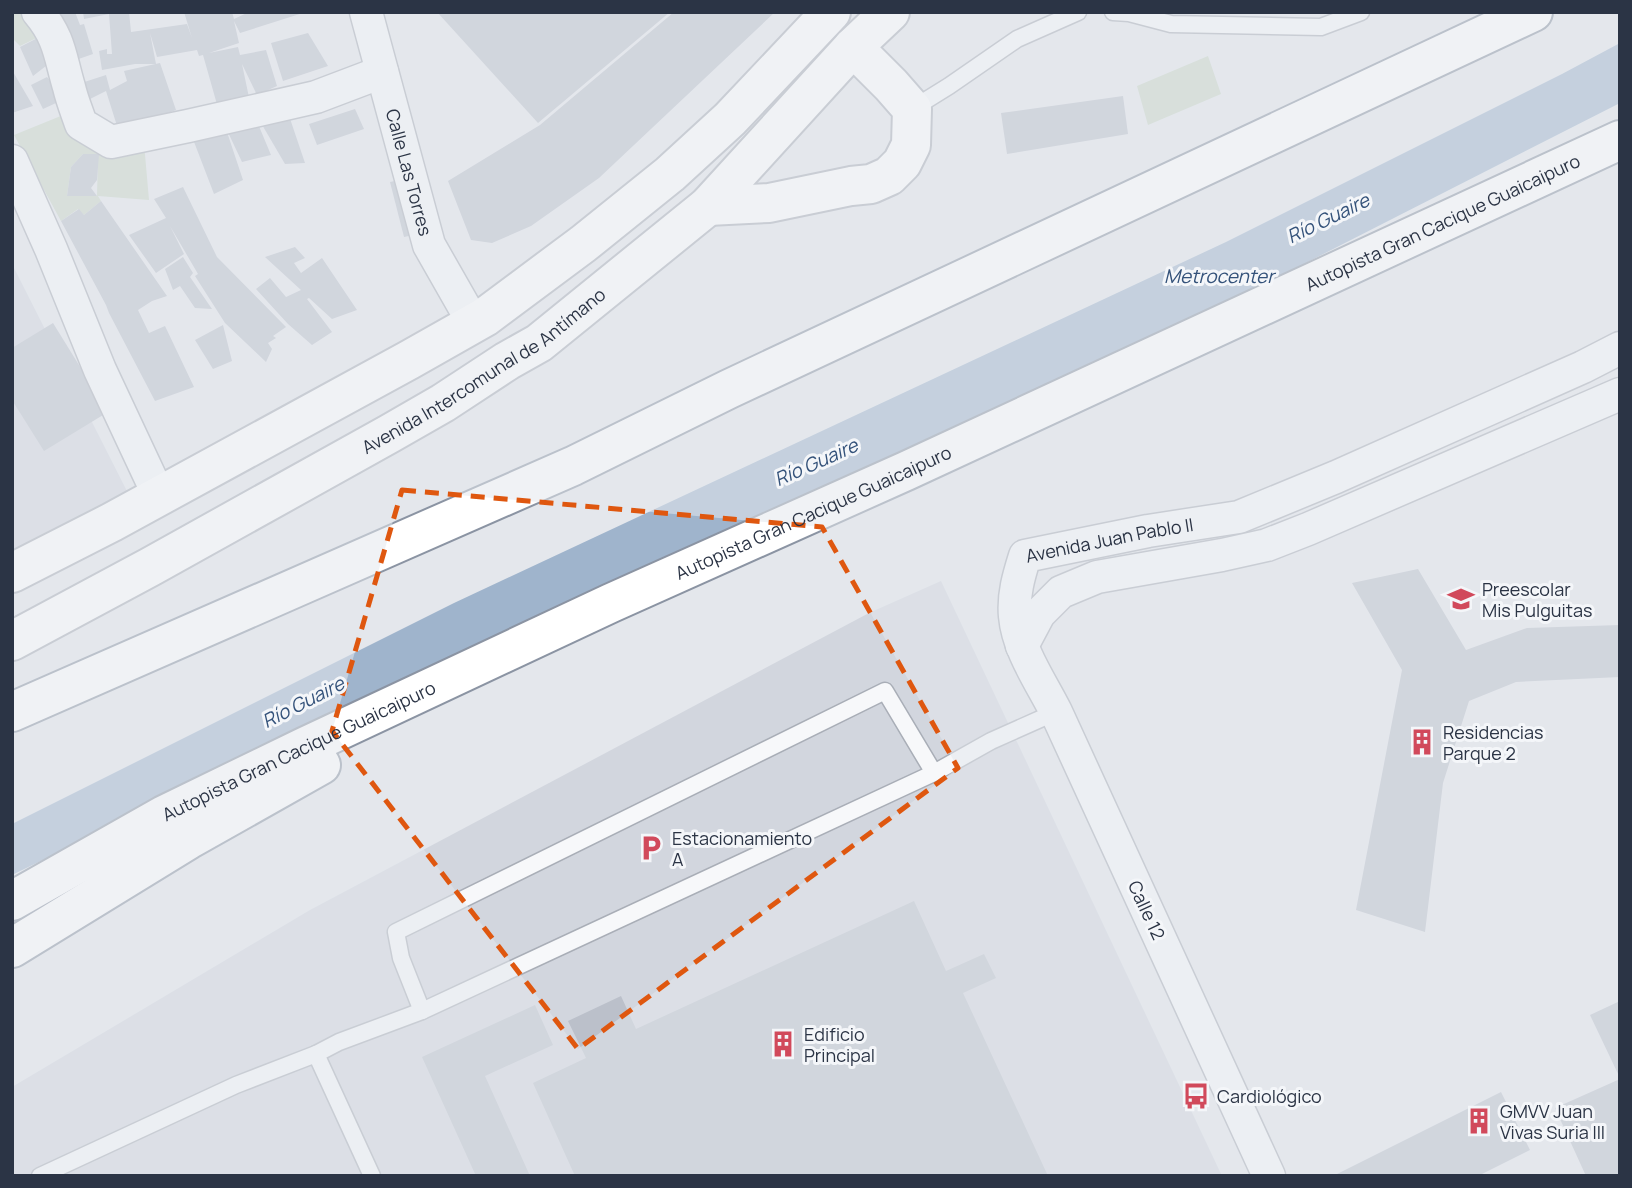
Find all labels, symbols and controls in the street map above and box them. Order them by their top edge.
street label: Calle Las Torres [381,106,438,238]
street label: Autopista Gran Cacique Guaicaipuro [1301,148,1584,296]
water label: Río Guaire [1282,186,1375,249]
water label: Metrocenter [1164,263,1276,289]
street label: Avenida Intercomunal de Antímano [357,282,610,459]
water label: Río Guaire [770,431,864,492]
street label: Autopista Gran Cacique Guaicaipuro [671,440,955,585]
street label: Avenida Juan Pablo II [1024,512,1195,568]
place label: Preescolar Mis Pulguitas [1482,577,1592,622]
school or university icon: Preescolar Mis Pulguitas [1446,584,1476,614]
water label: Río Guaire [257,669,350,734]
street label: Autopista Gran Cacique Guaicaipuro [158,675,439,826]
place label: Residencias Parque 2 [1443,720,1543,765]
building icon: Residencias Parque 2 [1407,727,1437,757]
place label: Estacionamiento A [672,826,812,871]
parking icon: Estacionamiento A [636,833,666,863]
street label: Calle 12 [1123,877,1171,943]
place label: Edificio Principal [804,1022,875,1067]
building icon: Edificio Principal [768,1029,798,1059]
bus stop icon: Cardiológico [1181,1081,1211,1111]
place label: Cardiológico [1217,1084,1322,1108]
place label: GMVV Juan Vivas Suria III [1500,1099,1605,1144]
building icon: GMVV Juan Vivas Suria III [1464,1106,1494,1136]

